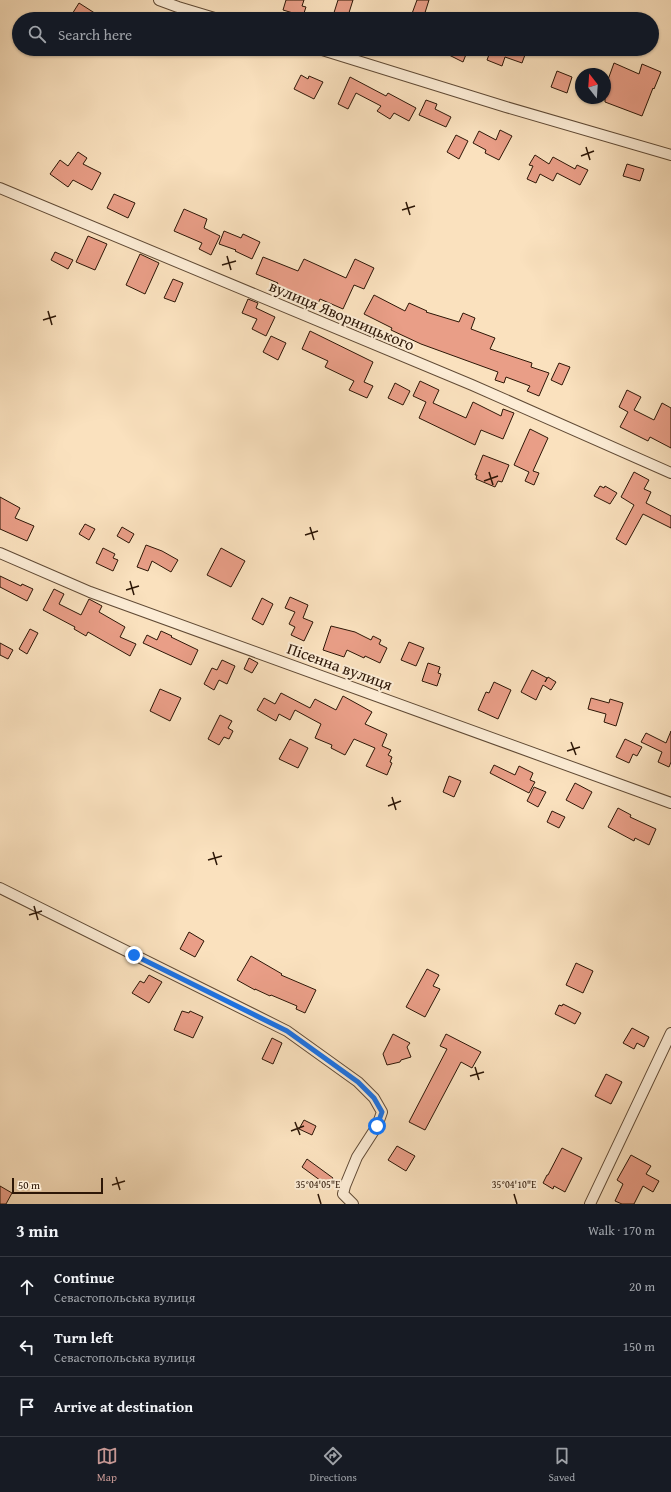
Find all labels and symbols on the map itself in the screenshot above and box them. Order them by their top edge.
north arrow [575,68,611,104]
street label: вулиця Яворницького [266,273,418,357]
street label: Пісенна вулиця [284,636,396,696]
route end [125,946,143,964]
route start [368,1117,386,1135]
scale bar [12,1176,103,1195]
text: 35°04'05"E [296,1177,340,1192]
text: 35°04'10"E [492,1177,536,1192]

